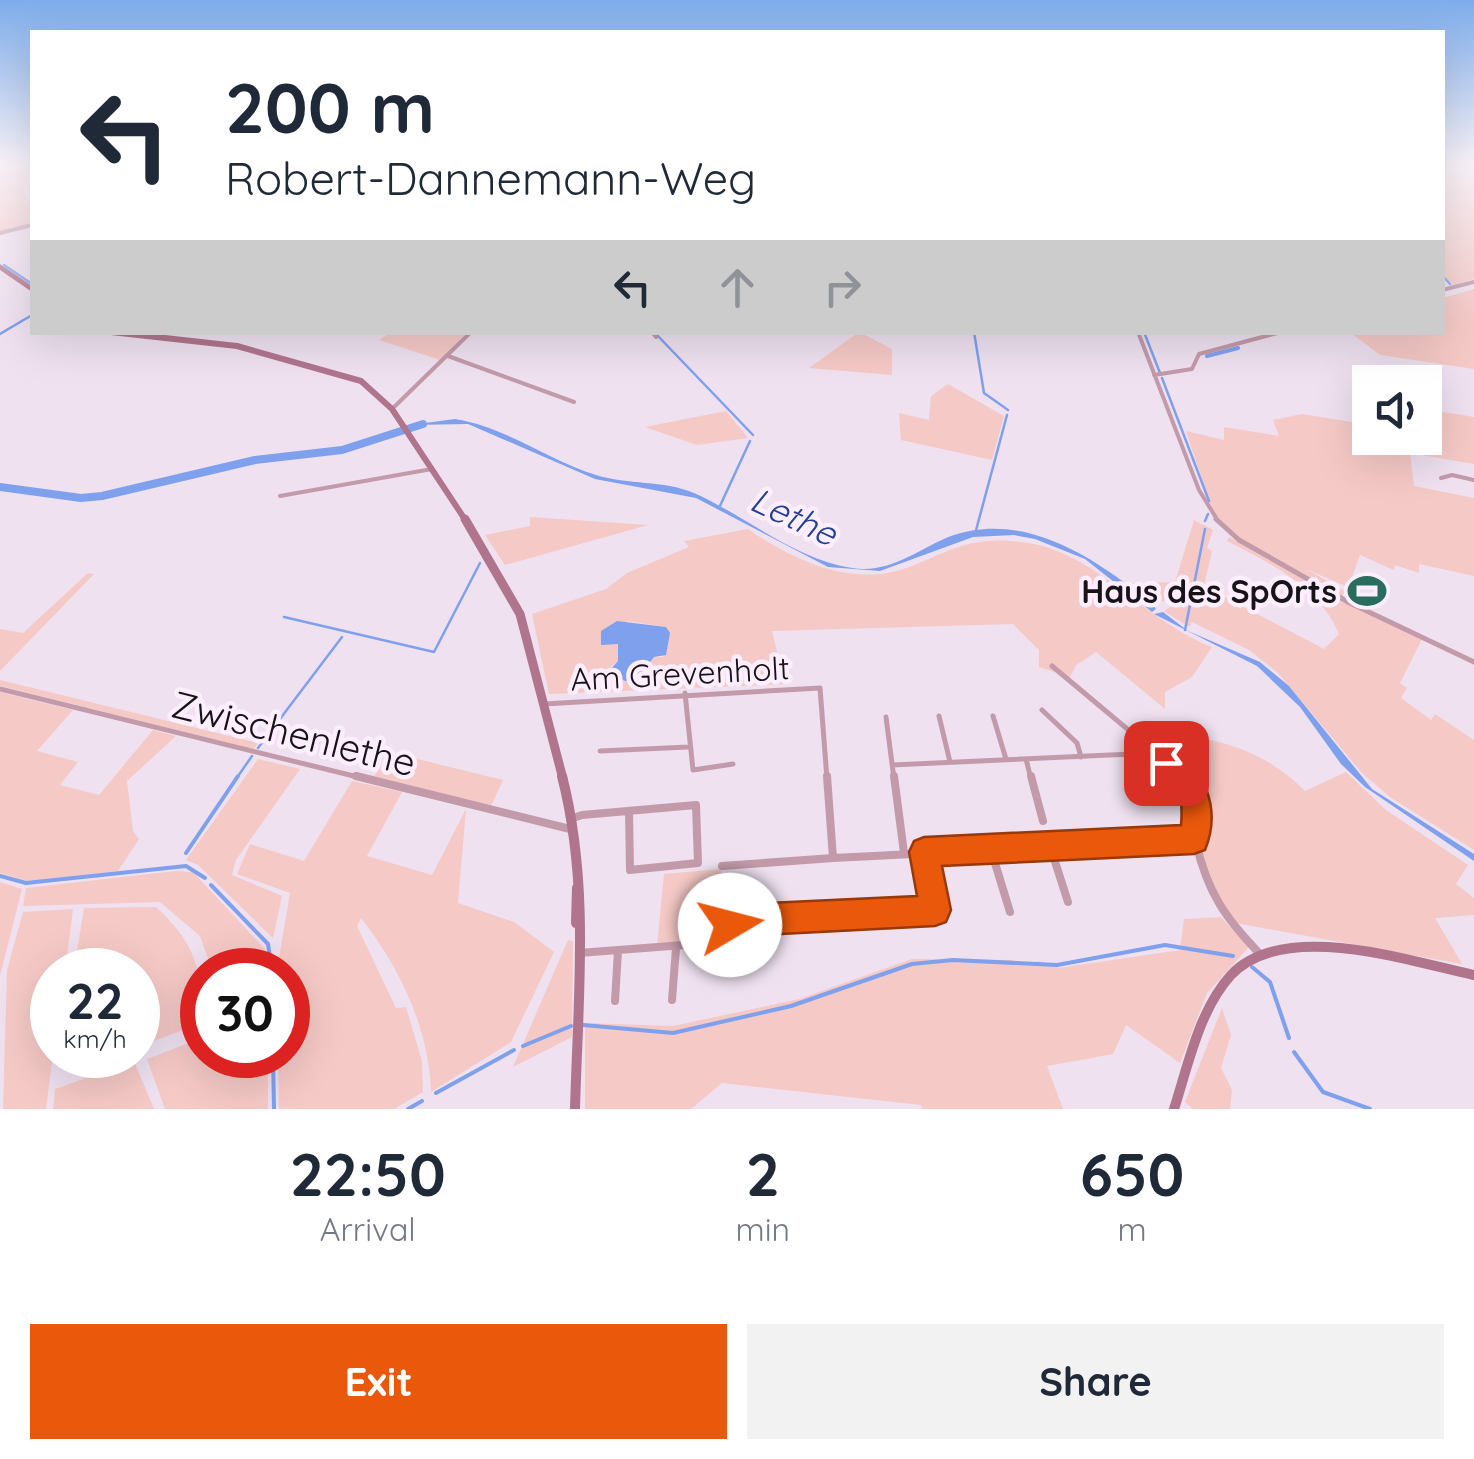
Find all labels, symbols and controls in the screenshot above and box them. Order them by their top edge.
text: 200 m [225,63,435,151]
icon: left [60,70,190,200]
text: Robert-Dannemann-Weg [225,150,756,206]
icon: left [605,260,660,315]
icon: ahead [710,260,765,315]
icon: right [815,260,870,315]
map controls [1352,365,1442,455]
button: sound [1352,365,1442,455]
water label: Lethe [744,477,845,555]
sports icon: Haus des SpOrts [1346,570,1388,612]
place label: Haus des SpOrts [1081,571,1337,611]
street label: Am Grevenholt [569,647,791,699]
street label: Zwischenlethe [167,680,421,786]
pin [1124,721,1209,806]
icon: arrive [1139,736,1194,791]
position arrow [678,873,782,977]
speed limit sign: 30 [180,948,310,1078]
text: 22 [67,969,123,1032]
text: km/h [63,1023,127,1054]
text: 22:50 [290,1136,446,1211]
text: 2 [746,1136,780,1211]
text: 650 [1080,1136,1184,1211]
text: Arrival [320,1209,416,1249]
text: min [735,1209,790,1249]
text: m [1117,1209,1147,1249]
button: Exit [30,1324,727,1439]
button: Share [747,1324,1444,1439]

